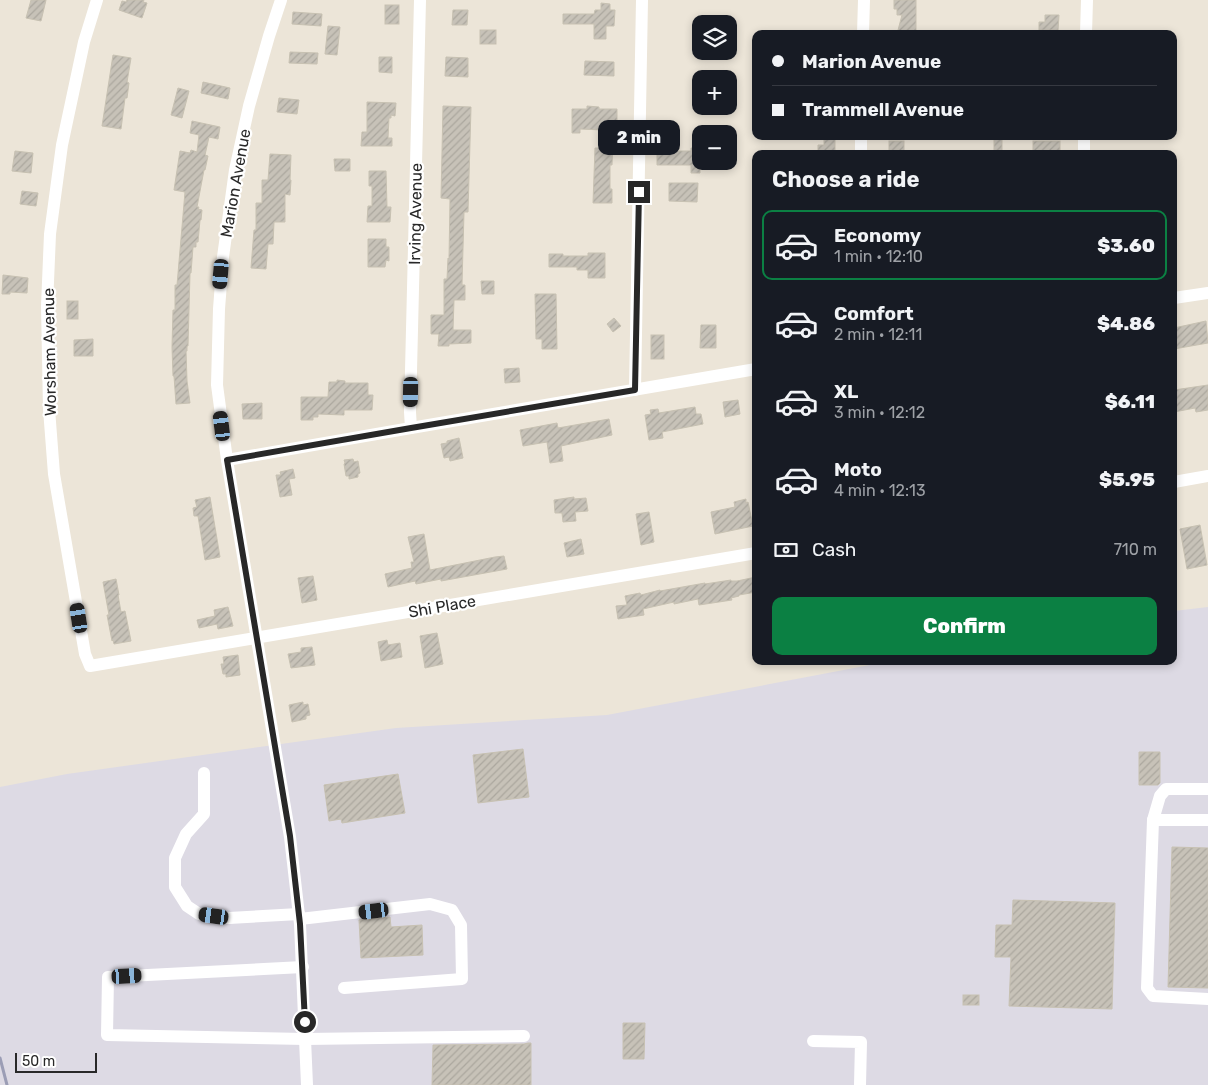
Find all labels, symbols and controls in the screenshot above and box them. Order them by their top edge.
map controls [692,15,737,170]
button: layers [692,15,737,60]
text: Marion Avenue [802,50,941,73]
button: + [692,70,737,115]
text: Trammell Avenue [802,98,964,121]
callout: 2 min [598,120,680,154]
button: − [692,125,737,170]
street label: Marion Avenue [217,127,254,239]
text: 2 min [617,128,661,147]
street label: Irving Avenue [405,163,426,265]
text: Choose a ride [772,166,919,193]
route end [628,181,650,203]
icon: car [774,223,819,268]
text: Economy [834,224,921,247]
text: $3.60 [1097,234,1155,257]
text: 1 min · 12:10 [834,247,923,266]
car [212,258,229,290]
street label: Worsham Avenue [39,288,60,416]
icon: car [774,301,819,346]
text: Comfort [834,302,914,325]
text: $4.86 [1097,312,1155,335]
text: 2 min · 12:11 [834,325,922,344]
car [403,377,418,407]
icon: car [774,379,819,424]
text: XL [834,380,858,403]
text: $6.11 [1105,390,1155,413]
text: 3 min · 12:12 [834,403,925,422]
car [212,410,231,442]
icon: car [774,457,819,502]
text: Moto [834,458,882,481]
text: $5.95 [1099,468,1155,491]
text: 4 min · 12:13 [834,481,926,500]
icon: cash [772,536,800,564]
text: Cash [812,538,856,561]
text: 710 m [1114,540,1157,559]
street label: Shi Place [407,591,477,622]
button: Confirm [772,597,1157,655]
car [69,602,88,634]
car [358,902,389,920]
car [198,906,229,926]
car [111,968,142,984]
route start [294,1011,316,1033]
scale bar [15,1050,98,1073]
text: 50 m [22,1053,55,1070]

